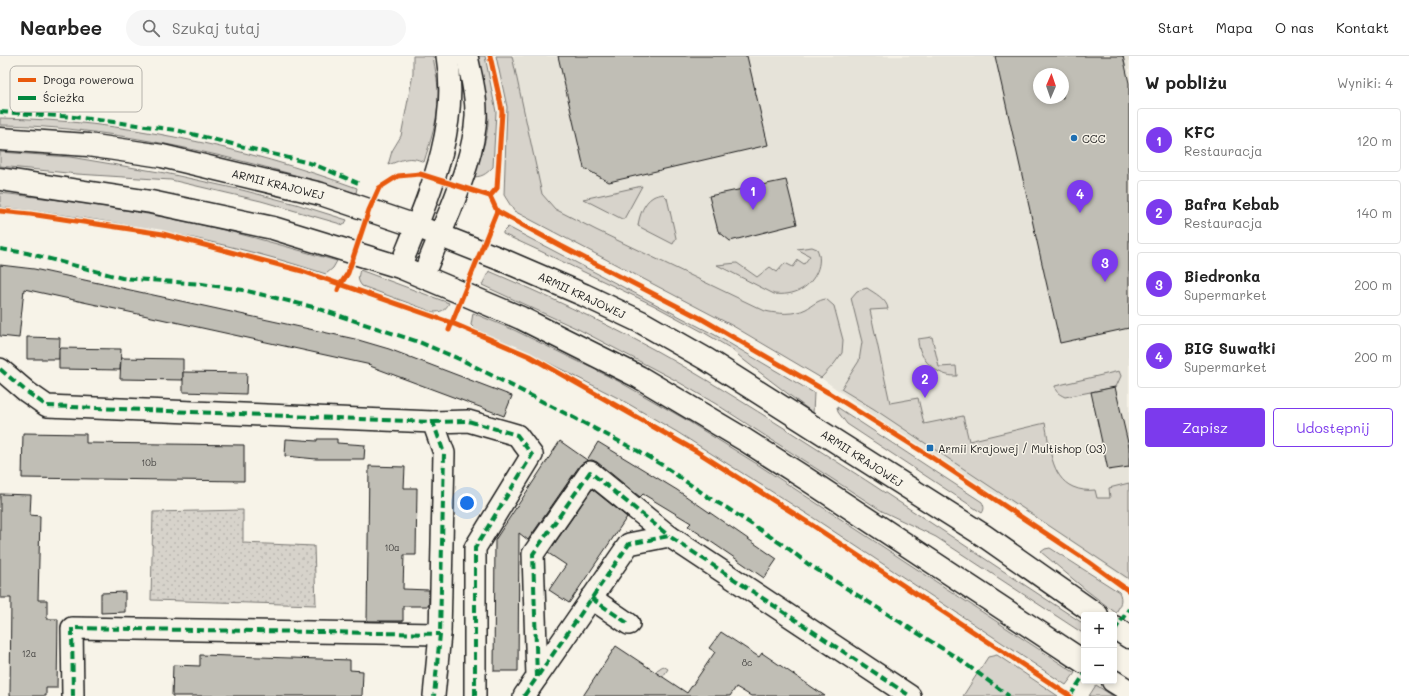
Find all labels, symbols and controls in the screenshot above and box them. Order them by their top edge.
search box [126,10,406,46]
text: Nearbee [20,15,102,40]
icon: search [140,17,162,39]
text: Szukaj tutaj [172,18,260,38]
text: Start [1158,18,1194,37]
text: Mapa [1216,18,1253,37]
text: O nas [1275,18,1314,37]
text: Kontakt [1336,18,1389,37]
legend [10,66,142,112]
north arrow [1033,68,1069,104]
text: W pobliżu [1145,71,1227,93]
text: Droga rowerowa [43,72,134,87]
text: Wyniki: 4 [1337,74,1393,91]
text: Ścieżka [43,90,85,105]
text: KFC [1184,122,1215,142]
place label: CCC [1082,131,1106,146]
text: 1 [1156,132,1162,149]
text: 120 m [1356,132,1392,149]
marker: CCC [1069,133,1079,143]
text: Restauracja [1184,142,1262,159]
street label: ARMII KRAJOWEJ [230,165,326,203]
pin: 1 [740,177,766,210]
pin: 4 [1067,180,1093,213]
text: Bafra Kebab [1184,194,1279,214]
text: 2 [1155,204,1163,221]
text: 140 m [1356,204,1392,221]
text: Restauracja [1184,214,1262,231]
pin: 3 [1092,249,1118,282]
text: Biedronka [1184,266,1260,286]
street label: ARMII KRAJOWEJ [536,268,628,322]
text: 3 [1155,276,1163,293]
text: 200 m [1354,276,1392,293]
text: Supermarket [1184,286,1267,303]
text: BIG Suwałki [1184,338,1276,358]
text: 4 [1155,348,1163,365]
text: 200 m [1354,348,1392,365]
text: Supermarket [1184,358,1267,375]
pin: 2 [912,365,938,398]
button: Zapisz [1145,408,1265,447]
button: Udostępnij [1273,408,1393,447]
street label: ARMII KRAJOWEJ [818,426,906,490]
place label: Armii Krajowej / Multishop (03) [938,441,1106,456]
marker: Armii Krajowej / Multishop (03) [925,443,935,453]
house number: 10b [141,457,157,468]
your location [457,493,477,513]
house number: 10a [384,542,400,553]
map controls [1081,612,1117,684]
button: + [1081,612,1117,648]
house number: 12a [22,648,37,659]
button: − [1081,648,1117,684]
house number: 8c [742,657,752,668]

